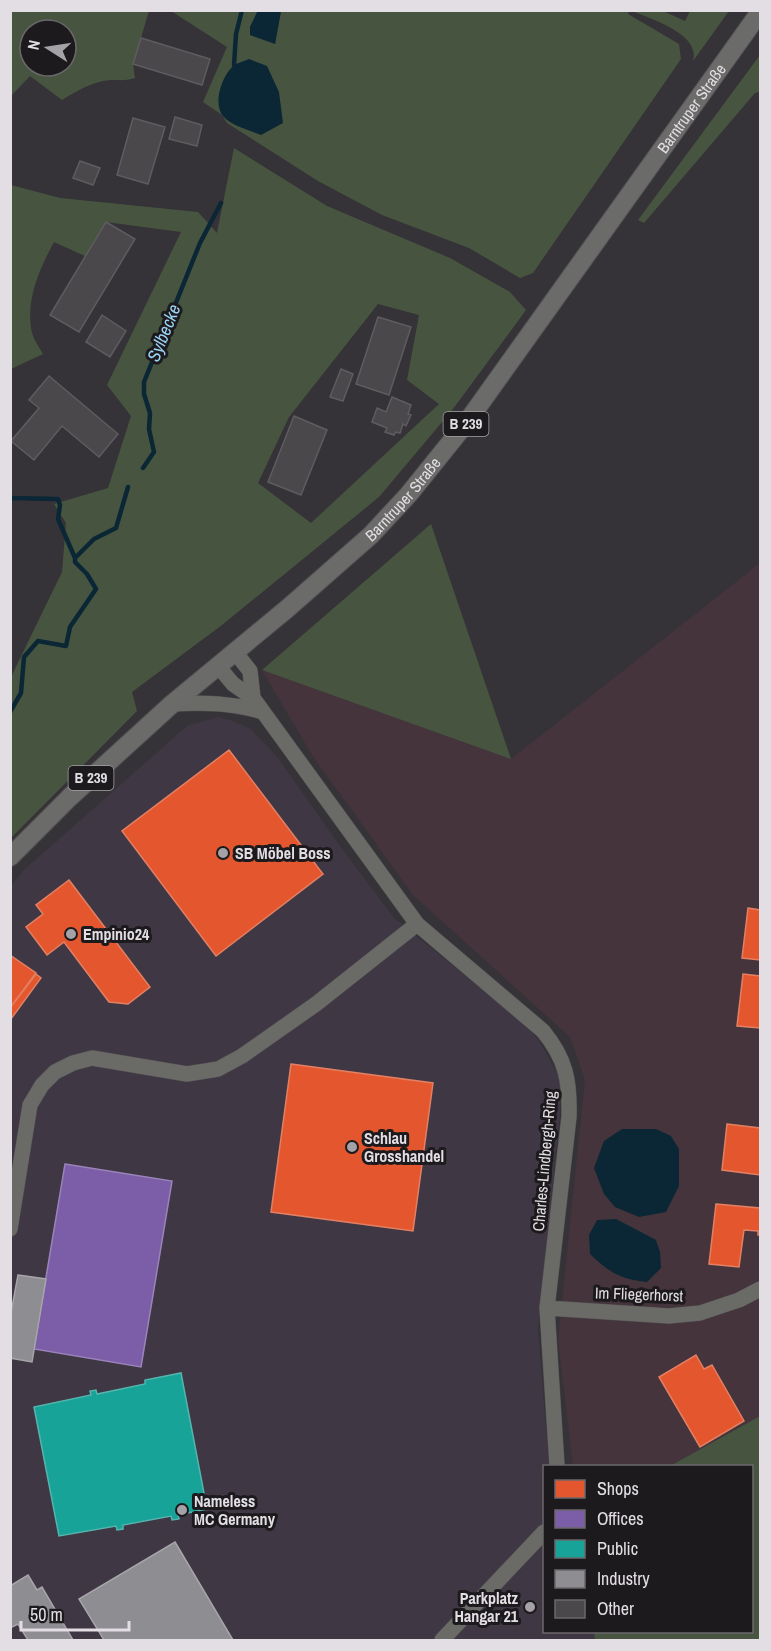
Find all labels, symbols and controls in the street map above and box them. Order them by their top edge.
north arrow [18,18,78,78]
text: N [22,38,45,52]
street label: Barntruper Straße [652,59,731,157]
water label: Sylbecke [141,300,186,365]
road number: B 239 [444,412,488,436]
street label: Barntruper Straße [360,452,446,546]
road number: B 239 [68,766,113,790]
place label: SB Möbel Boss [235,842,331,864]
marker: SB Möbel Boss [216,846,230,860]
place label: Empinio24 [83,923,150,945]
marker: Empinio24 [64,927,78,941]
street label: Charles-Lindbergh-Ring [527,1089,561,1232]
place label: Schlau Grosshandel [364,1127,444,1167]
marker: Schlau Grosshandel [345,1140,359,1154]
street label: Im Fliegerhorst [595,1281,684,1307]
legend [543,1465,753,1633]
text: Shops [597,1476,639,1501]
place label: Nameless MC Germany [194,1490,276,1530]
marker: Nameless MC Germany [175,1503,189,1517]
text: Offices [597,1506,644,1531]
text: Public [597,1536,638,1561]
text: Industry [597,1566,650,1591]
place label: Parkplatz Hangar 21 [455,1587,519,1627]
scale bar [21,1594,129,1632]
text: Other [597,1596,634,1621]
marker: Parkplatz Hangar 21 [523,1600,537,1614]
text: 50 m [30,1602,63,1627]

